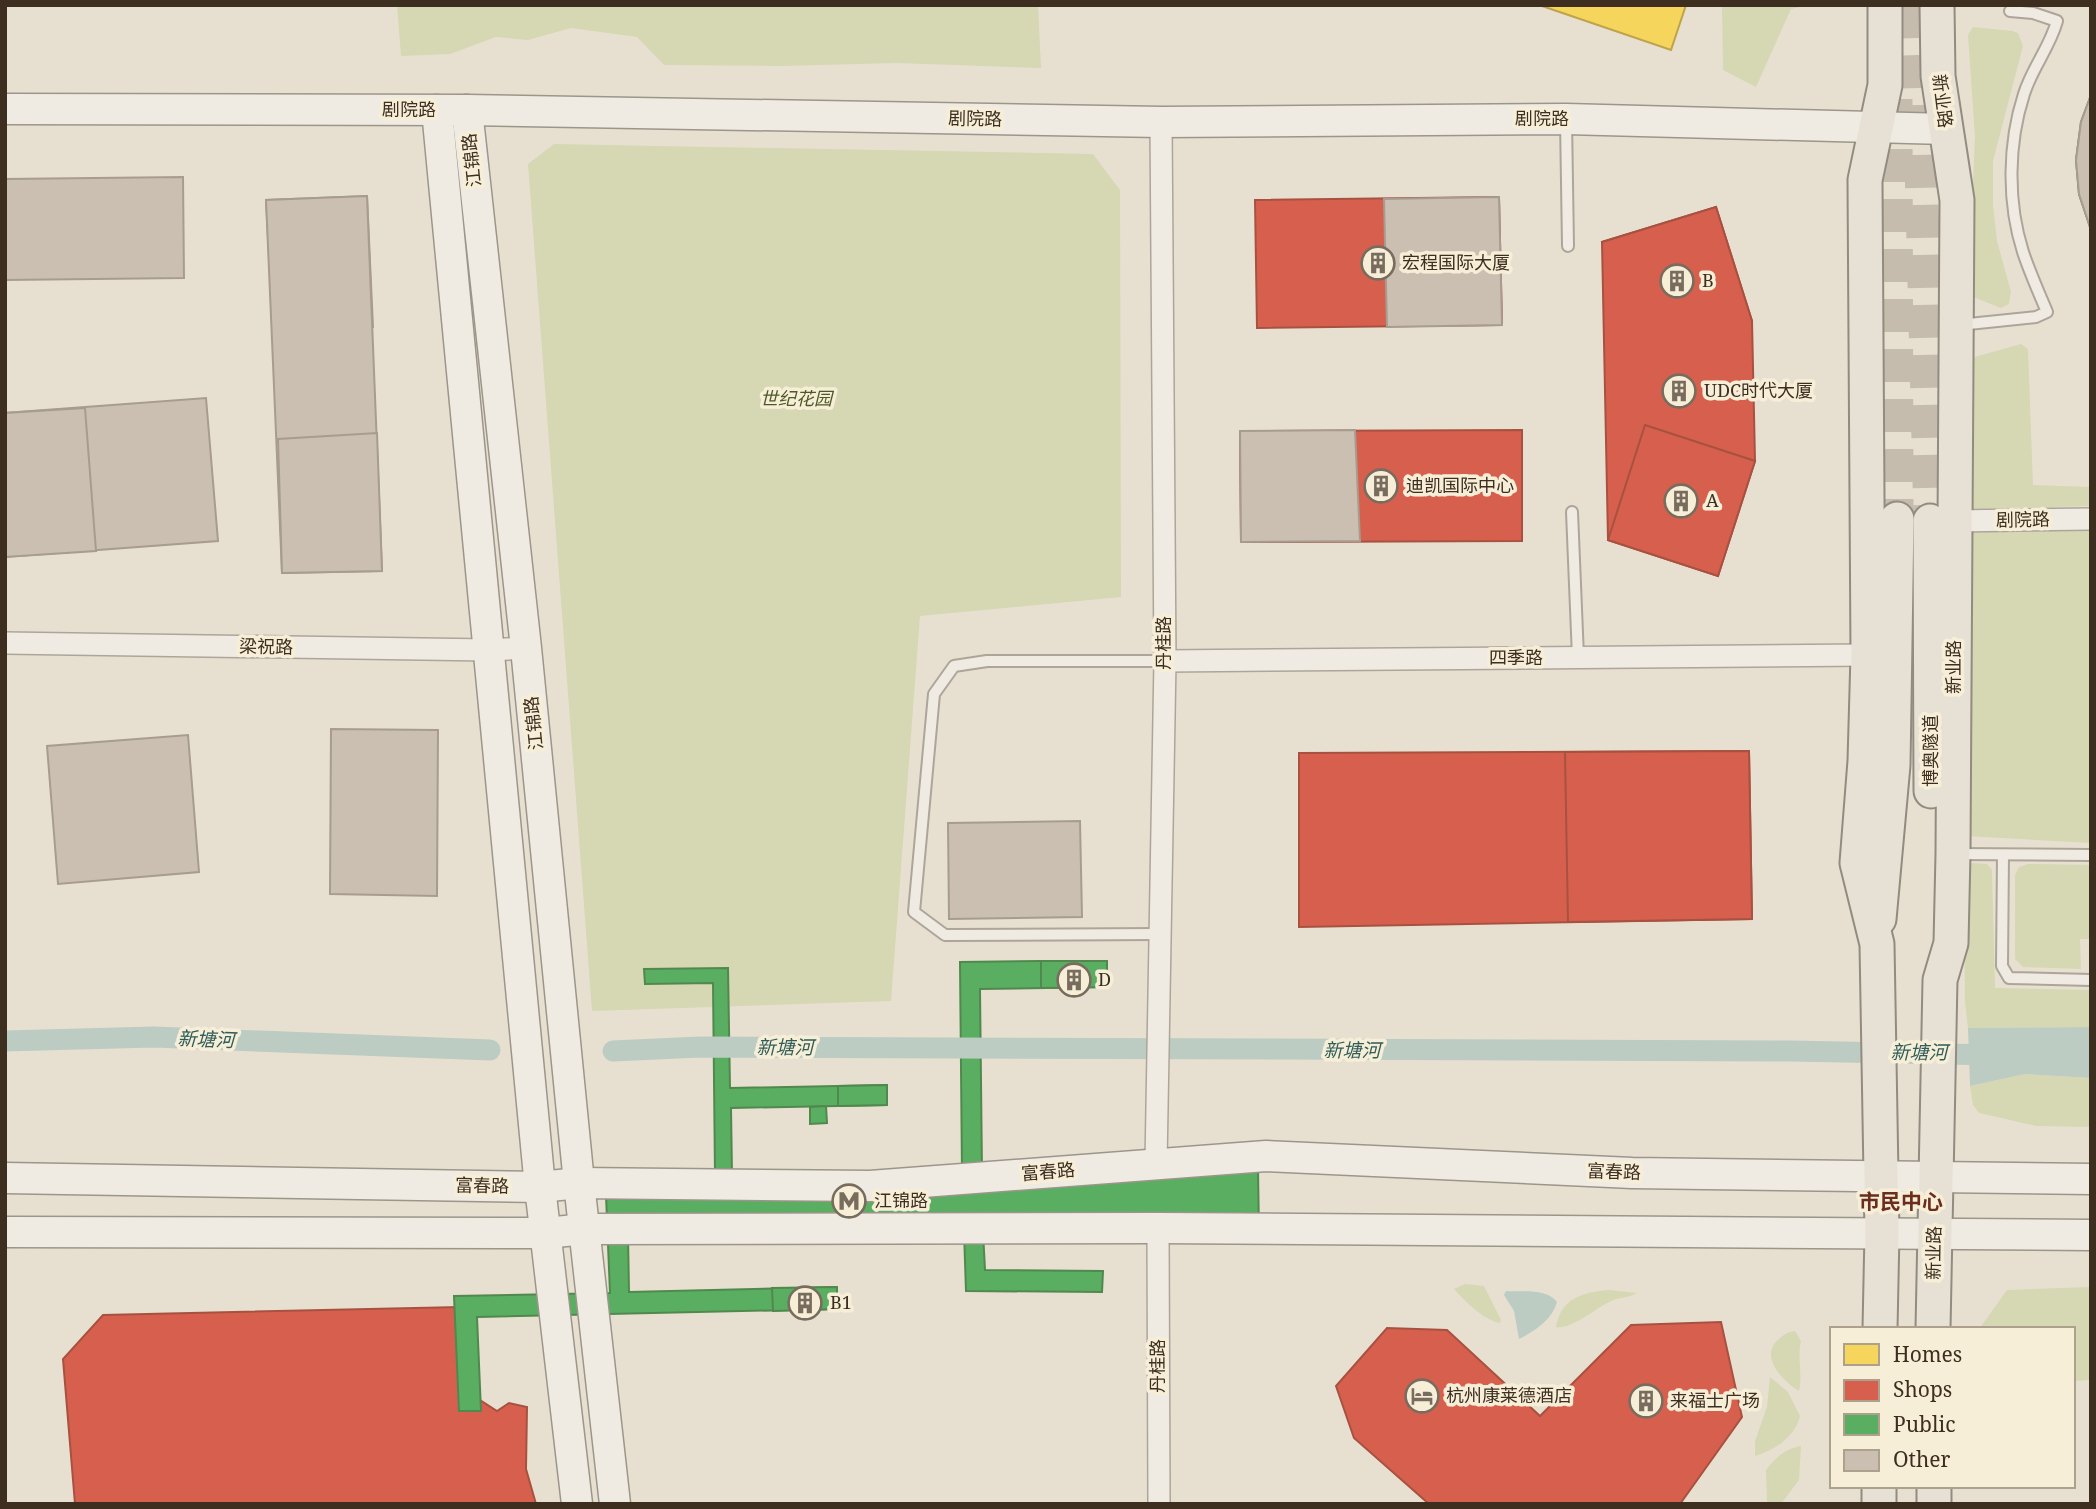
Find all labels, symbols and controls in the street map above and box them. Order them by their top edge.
street label: 新业路 [1928,73,1958,129]
street label: 剧院路 [382,97,436,121]
street label: 剧院路 [948,106,1002,130]
street label: 剧院路 [1515,106,1569,130]
street label: 江锦路 [456,132,486,188]
building icon: 宏程国际大厦 [1359,244,1397,282]
place label: 宏程国际大厦 [1402,250,1510,274]
building icon: B [1658,262,1696,300]
place label: B [1702,268,1714,292]
building icon: UDC时代大厦 [1660,372,1698,410]
place label: UDC时代大厦 [1704,378,1813,402]
park label: 世纪花园 [760,386,835,410]
building icon: 迪凯国际中心 [1362,467,1400,505]
place label: 迪凯国际中心 [1406,473,1514,497]
building icon: A [1662,482,1700,520]
place label: A [1706,488,1719,512]
street label: 剧院路 [1996,507,2050,531]
street label: 丹桂路 [1151,616,1175,670]
street label: 梁祝路 [239,634,293,658]
street label: 新业路 [1941,640,1965,694]
street label: 四季路 [1489,645,1543,669]
street label: 江锦路 [518,695,548,751]
street label: 博奥隧道 [1918,715,1942,787]
building icon: D [1055,961,1093,999]
place label: D [1098,967,1111,991]
water label: 新塘河 [177,1025,239,1053]
water label: 新塘河 [756,1034,817,1060]
water label: 新塘河 [1323,1037,1384,1063]
water label: 新塘河 [1890,1039,1951,1065]
street label: 富春路 [1020,1157,1076,1185]
street label: 富春路 [1587,1158,1641,1184]
street label: 富春路 [455,1173,509,1197]
metro station icon: 江锦路 [830,1182,868,1220]
district label: 市民中心 [1859,1187,1943,1215]
place label: 江锦路 [874,1188,928,1212]
street label: 新业路 [1921,1226,1945,1280]
building icon: B1 [786,1284,824,1322]
place label: B1 [830,1290,852,1314]
legend [1830,1327,2075,1488]
street label: 丹桂路 [1145,1339,1169,1393]
text: Homes [1893,1340,1962,1368]
text: Shops [1893,1375,1952,1403]
hotel icon: 杭州康莱德酒店 [1403,1377,1441,1415]
building icon: 来福士广场 [1627,1382,1665,1420]
place label: 杭州康莱德酒店 [1446,1383,1572,1407]
place label: 来福士广场 [1670,1388,1760,1412]
text: Public [1893,1410,1955,1438]
text: Other [1893,1445,1951,1473]

